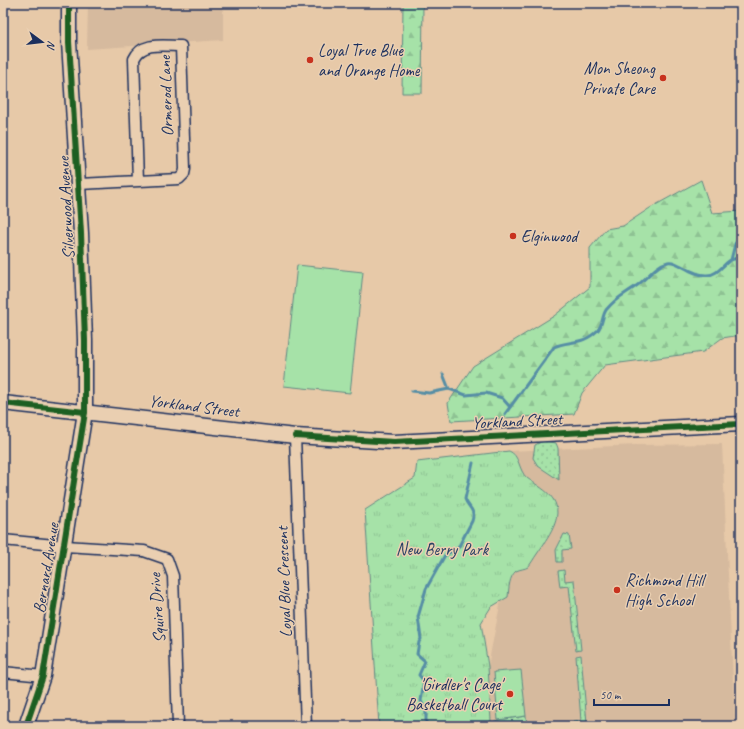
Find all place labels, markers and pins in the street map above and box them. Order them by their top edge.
place label: Loyal True Blue and Orange Home [318,40,421,81]
marker: Loyal True Blue and Orange Home [305,55,315,65]
place label: Mon Sheong Private Care [583,58,656,99]
marker: Mon Sheong Private Care [658,73,668,83]
place label: Elginwood [521,226,581,247]
marker: Elginwood [508,231,518,241]
place label: Richmond Hill High School [625,570,707,611]
marker: Richmond Hill High School [612,585,622,595]
place label: 'Girdler's Cage' Basketball Court [406,674,505,715]
marker: 'Girdler's Cage' Basketball Court [505,689,515,699]

